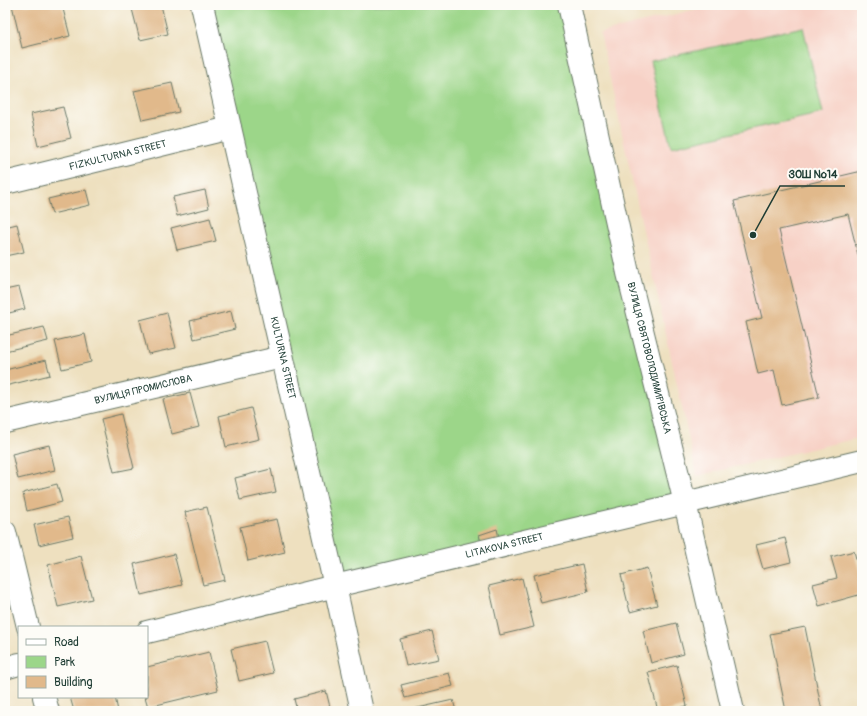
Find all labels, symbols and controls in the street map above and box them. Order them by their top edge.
street label: FIZKULTURNA STREET [68,138,168,173]
callout: ЗОШ №14 [780,163,845,186]
text: ЗОШ №14 [789,168,838,181]
street label: ВУЛИЦЯ СВЯТОВОЛОДИМИРІВСЬКА [625,281,674,436]
street label: KULTURNA STREET [268,316,298,401]
street label: ВУЛИЦЯ ПРОМИСЛОВА [93,372,194,407]
street label: LITAKOVA STREET [464,531,545,561]
legend [18,626,148,698]
text: Road [54,635,79,650]
text: Park [54,655,75,670]
text: Building [54,675,93,690]

